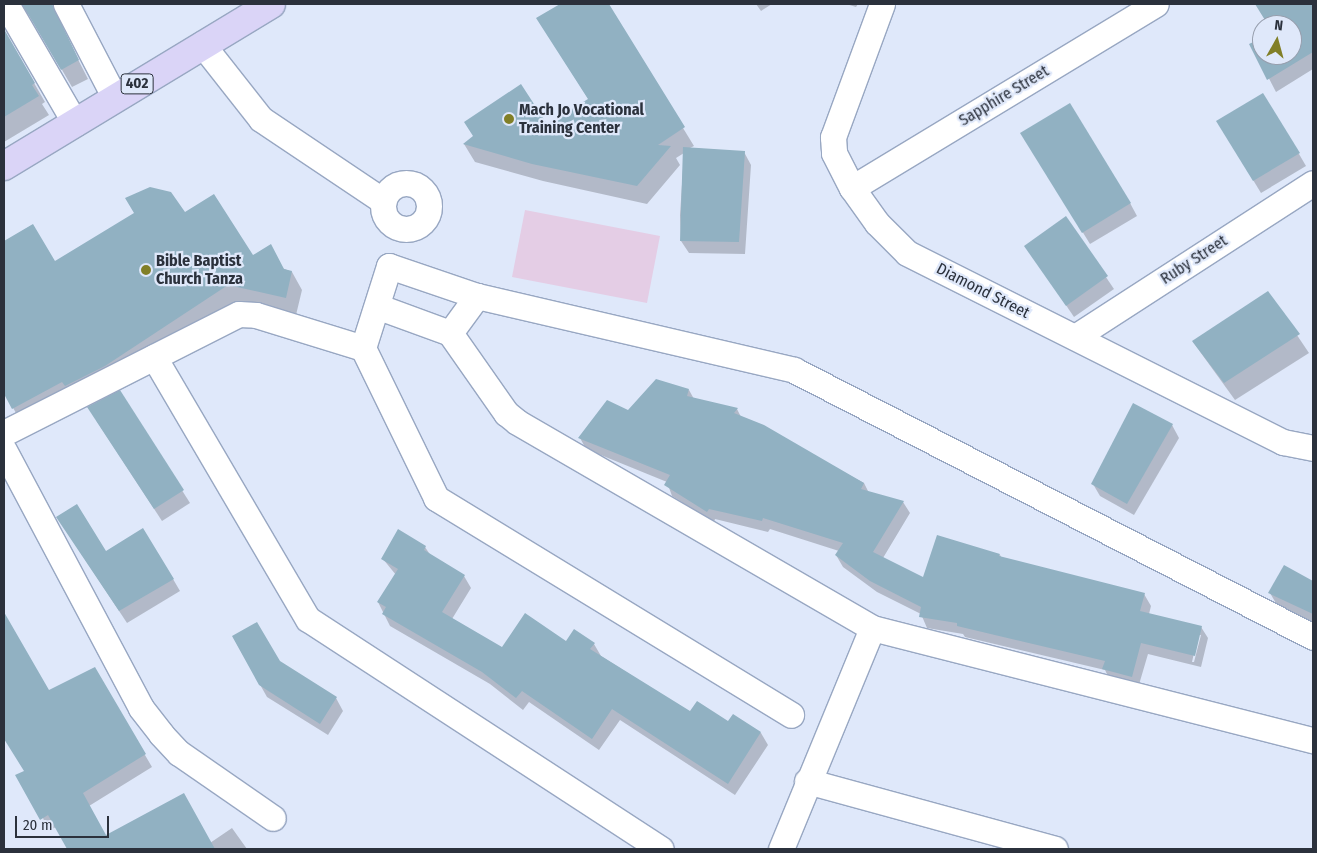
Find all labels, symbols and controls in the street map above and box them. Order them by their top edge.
north arrow [1252,15,1302,65]
text: N [1274,17,1284,35]
street label: Sapphire Street [956,62,1052,130]
road number: 402 [120,72,154,96]
place label: Mach Jo Vocational Training Center [519,100,644,138]
marker: Mach Jo Vocational Training Center [503,113,515,125]
street label: Ruby Street [1157,231,1231,289]
place label: Bible Baptist Church Tanza [156,251,243,289]
street label: Diamond Street [933,259,1033,323]
marker: Bible Baptist Church Tanza [140,264,152,276]
scale bar [18,806,111,838]
text: 20 m [23,816,53,834]

